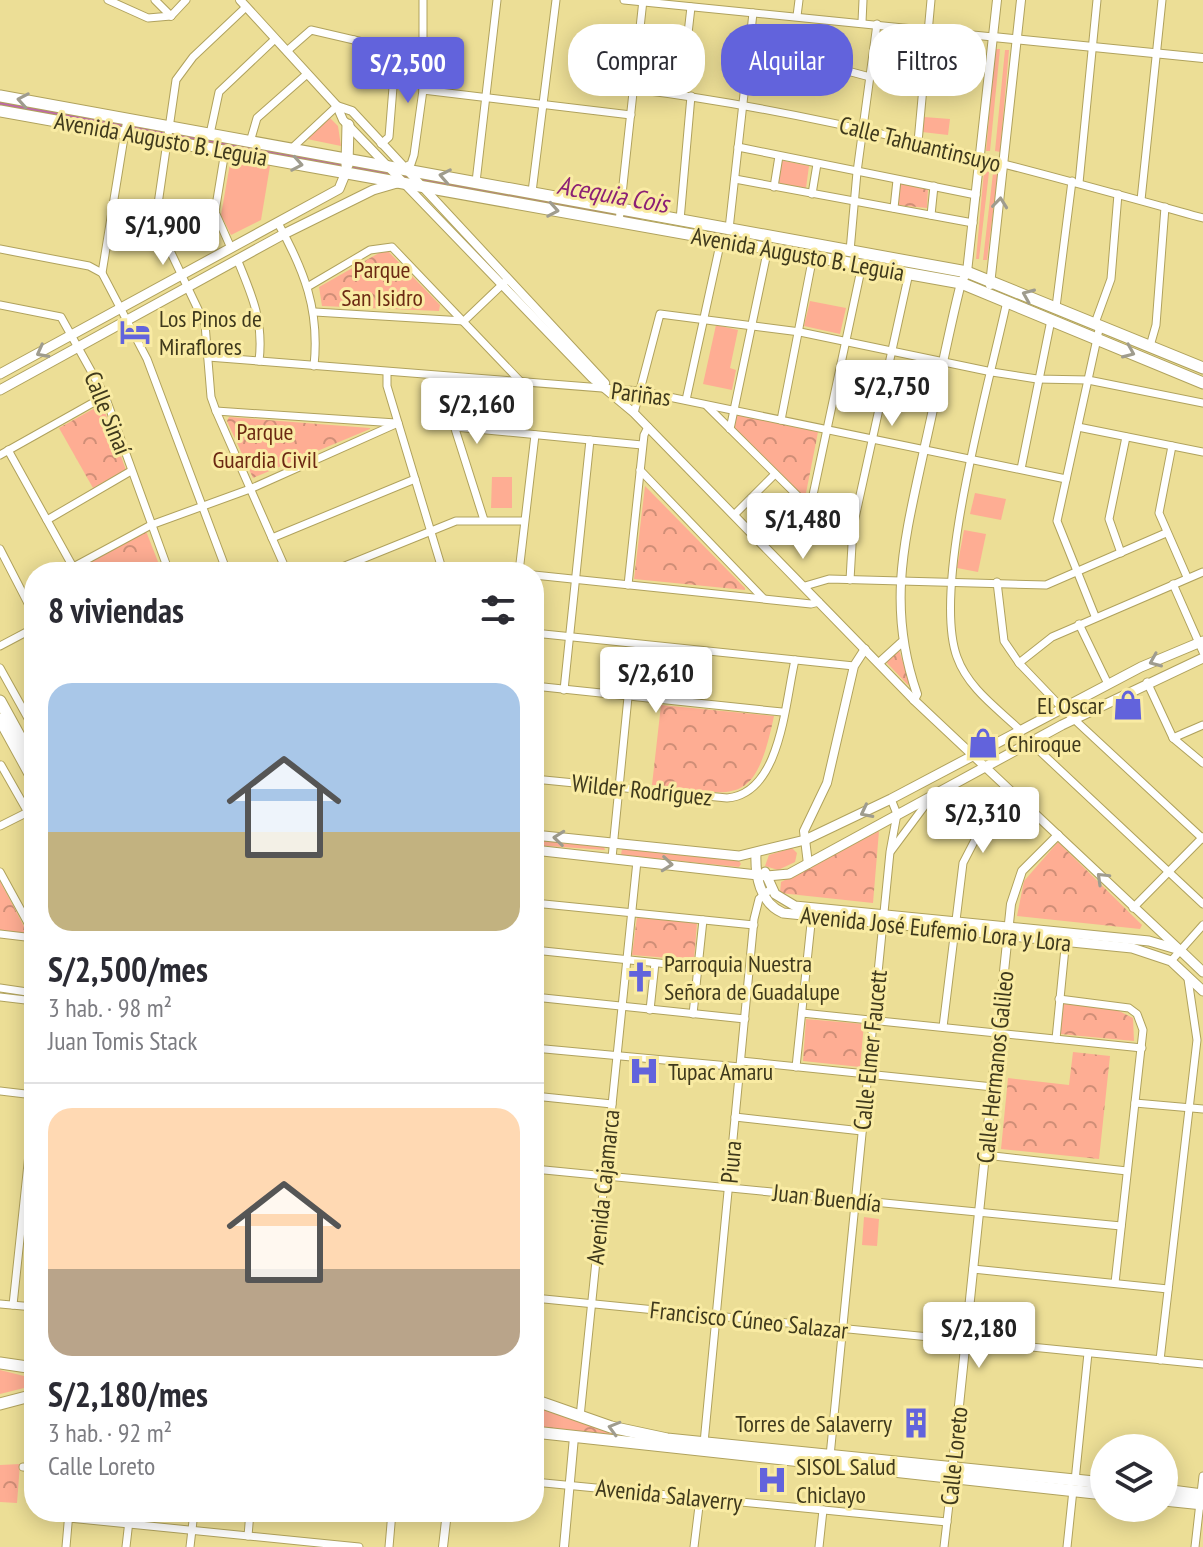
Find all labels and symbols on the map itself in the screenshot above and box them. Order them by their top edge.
pin: S/2,500 [334,37,482,105]
one-way arrow [17,93,30,110]
street label: Avenida Augusto B. Leguia [52,105,270,173]
street label: Calle Tahuantinsuyo [836,109,1004,179]
one-way arrow [291,154,304,171]
water label: Acequia Cois [555,168,673,220]
one-way arrow [438,169,451,186]
one-way arrow [991,196,1008,209]
pin: S/1,900 [89,199,237,267]
one-way arrow [546,200,560,217]
street label: Avenida Augusto B. Leguia [689,220,907,288]
park label: Parque San Isidro [341,254,423,313]
one-way arrow [1021,288,1036,304]
place label: Los Pinos de Miraflores [159,303,262,362]
hotel icon: Los Pinos de Miraflores [118,315,152,349]
one-way arrow [36,342,50,358]
one-way arrow [1121,342,1135,359]
pin: S/2,750 [818,360,966,428]
street label: Calle Sinaí [77,367,139,459]
street label: Pariñas [609,375,673,413]
pin: S/2,160 [403,378,551,446]
park label: Parque Guardia Civil [213,416,318,475]
pin: S/1,480 [729,493,877,561]
pin: S/2,610 [582,647,730,715]
one-way arrow [1149,652,1163,668]
shop icon: El Oscar [1111,688,1145,722]
place label: El Oscar [1037,690,1104,721]
shop icon: Chiroque [966,726,1000,760]
place label: Chiroque [1007,728,1081,759]
street label: Wilder Rodríguez [570,767,714,813]
pin: S/2,310 [909,787,1057,855]
one-way arrow [859,803,874,818]
one-way arrow [552,829,565,846]
one-way arrow [661,855,674,872]
one-way arrow [1097,872,1111,887]
street label: Avenida José Eufemio Lora y Lora [799,899,1073,959]
place label: Parroquia Nuestra Señora de Guadalupe [664,948,840,1007]
church icon: Parroquia Nuestra Señora de Guadalupe [623,960,657,994]
street label: Calle Elmer Faucett [846,968,894,1132]
street label: Calle Hermanos Galileo [969,969,1021,1165]
hospital icon: Tupac Amaru [627,1054,661,1088]
place label: Tupac Amaru [668,1056,773,1087]
street label: Avenida Cajamarca [579,1108,627,1266]
street label: Piura [714,1139,748,1185]
street label: Juan Buendía [770,1177,883,1219]
street label: Francisco Cúneo Salazar [648,1294,850,1346]
pin: S/2,180 [905,1302,1053,1370]
street label: Calle Loreto [933,1405,975,1507]
building icon: Torres de Salaverry [899,1406,933,1440]
place label: Torres de Salaverry [735,1408,892,1439]
one-way arrow [607,1420,621,1437]
place label: SISOL Salud Chiclayo [796,1451,896,1510]
hospital icon: SISOL Salud Chiclayo [755,1463,789,1497]
street label: Avenida Salaverry [594,1472,744,1518]

